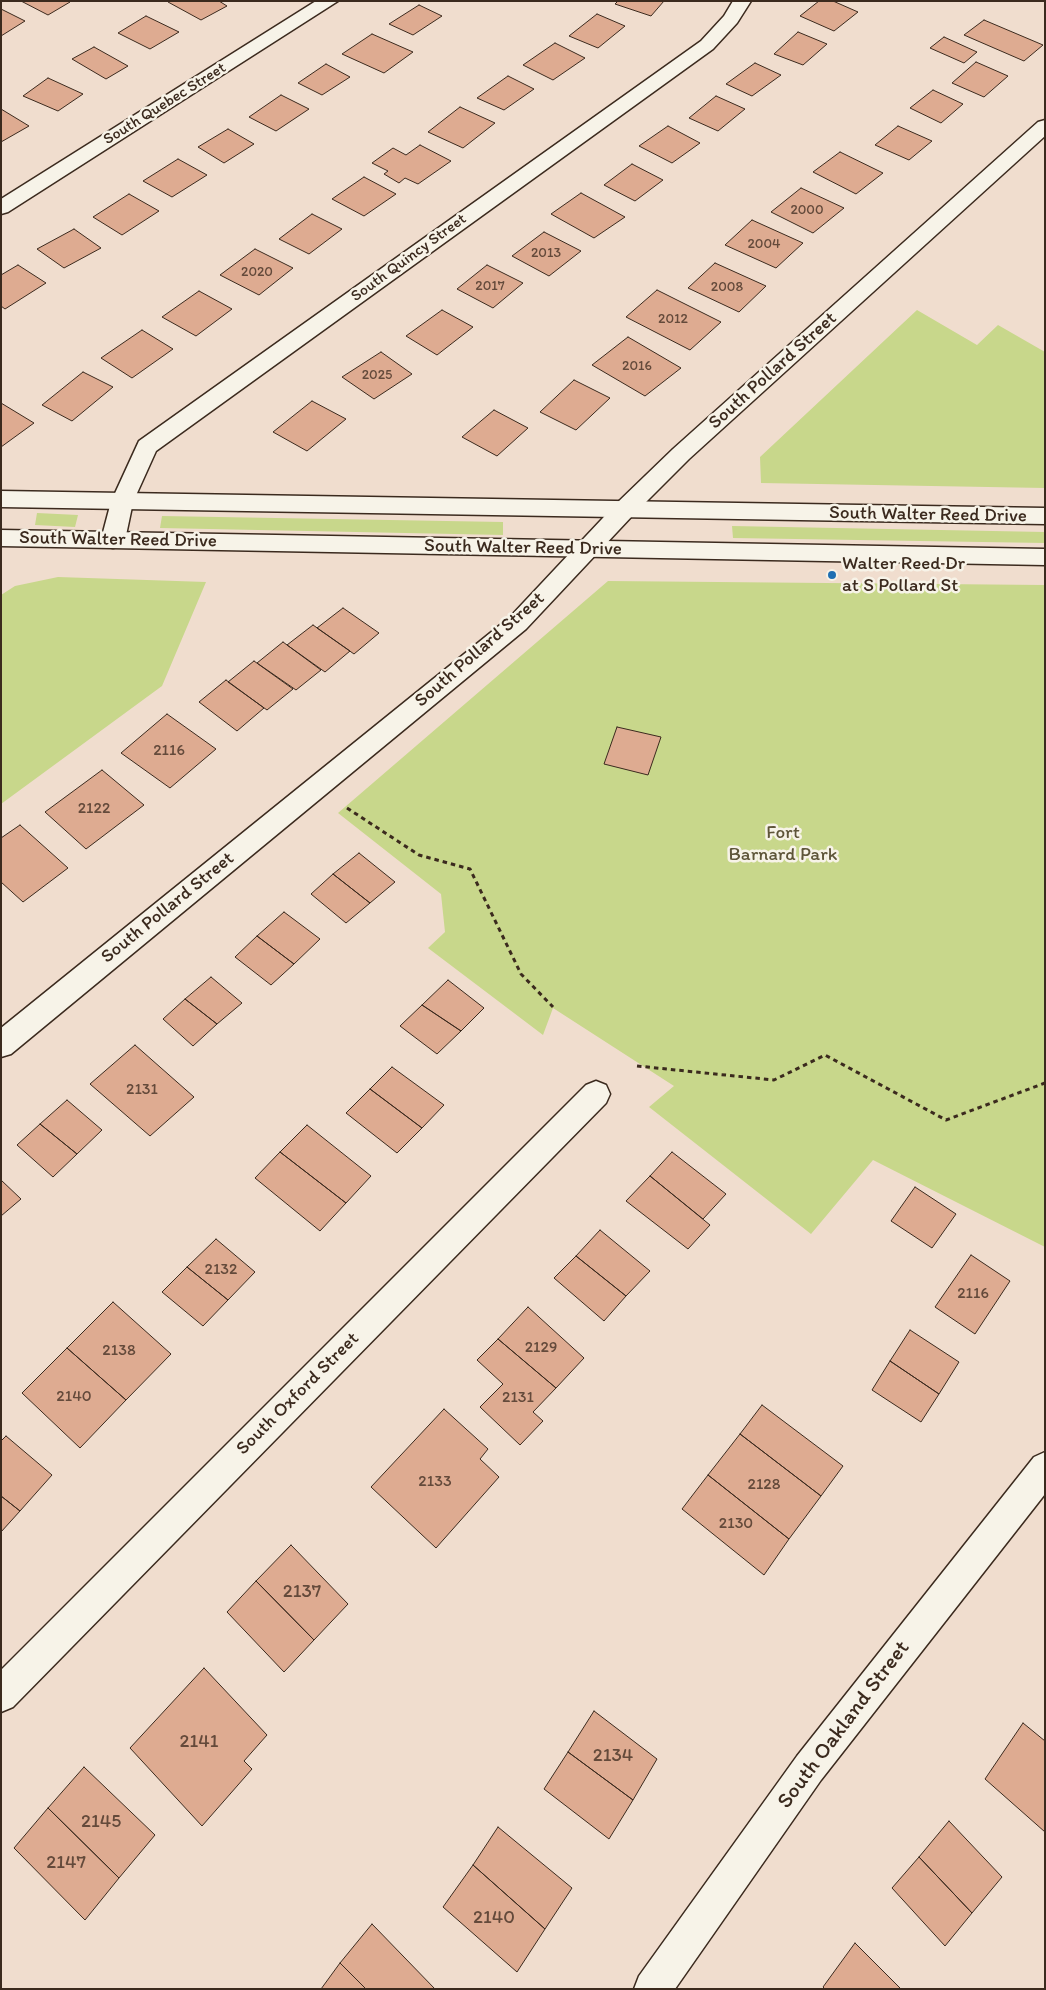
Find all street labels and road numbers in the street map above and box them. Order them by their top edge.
street label: South Quebec Street [100,59,230,149]
street label: South Quincy Street [348,210,470,306]
street label: South Pollard Street [704,307,842,435]
street label: South Walter Reed Drive [829,502,1027,528]
street label: South Walter Reed Drive [19,527,217,553]
street label: South Walter Reed Drive [424,535,622,561]
street label: South Pollard Street [410,587,550,713]
street label: South Pollard Street [97,847,239,969]
street label: South Oxford Street [232,1328,364,1460]
street label: South Oakland Street [772,1636,916,1814]

